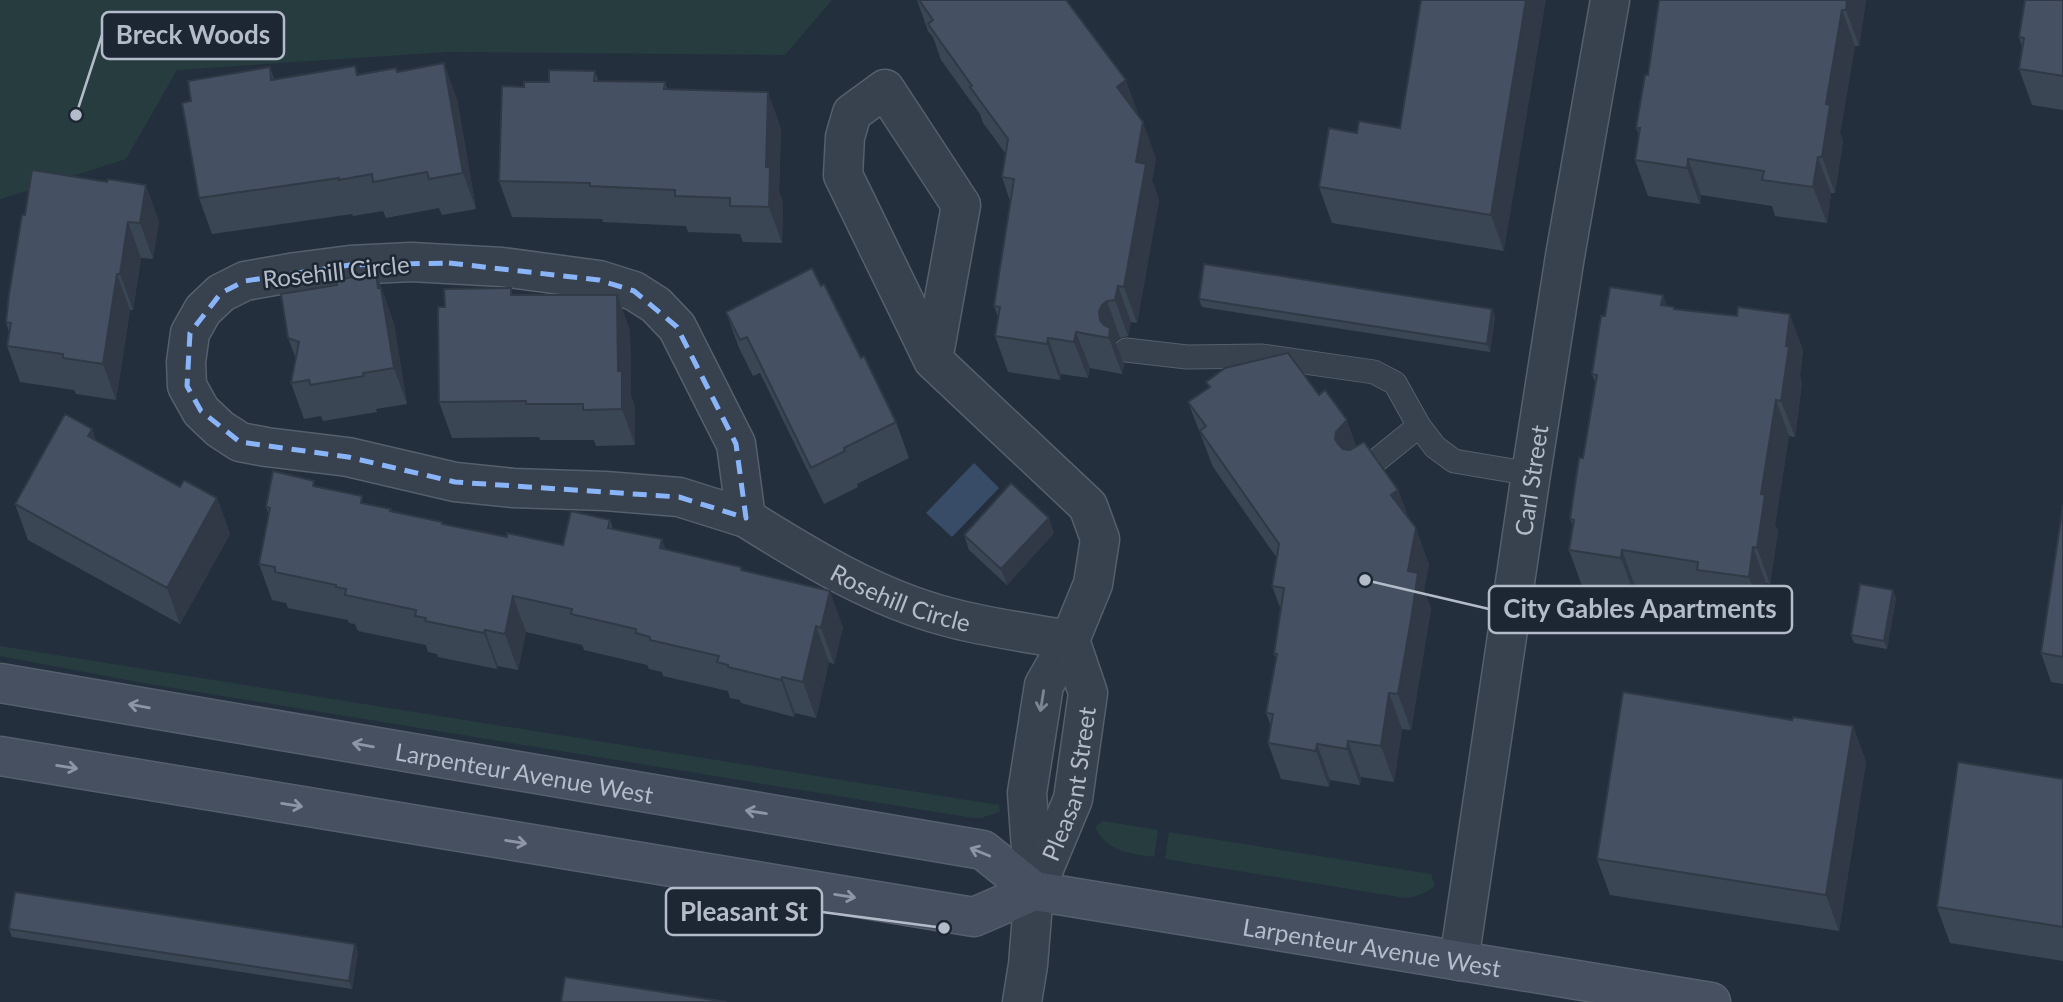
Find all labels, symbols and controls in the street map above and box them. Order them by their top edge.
callout: Breck Woods [102,12,284,59]
text: Breck Woods [116,18,270,50]
street label: Rosehill Circle [261,249,411,293]
street label: Carl Street [1508,422,1553,538]
street label: Rosehill Circle [826,557,974,637]
callout: City Gables Apartments [1489,586,1792,633]
text: City Gables Apartments [1503,592,1777,624]
one-way arrow [1035,689,1048,712]
one-way arrow [128,699,151,712]
street label: Pleasant Street [1035,704,1100,865]
street label: Larpenteur Avenue West [393,736,656,808]
one-way arrow [352,738,375,751]
one-way arrow [55,761,78,774]
one-way arrow [280,799,303,812]
one-way arrow [746,805,768,818]
one-way arrow [504,836,527,849]
one-way arrow [970,844,991,857]
callout: Pleasant St [666,888,822,935]
one-way arrow [833,890,856,903]
text: Pleasant St [680,895,808,927]
street label: Larpenteur Avenue West [1241,911,1504,982]

